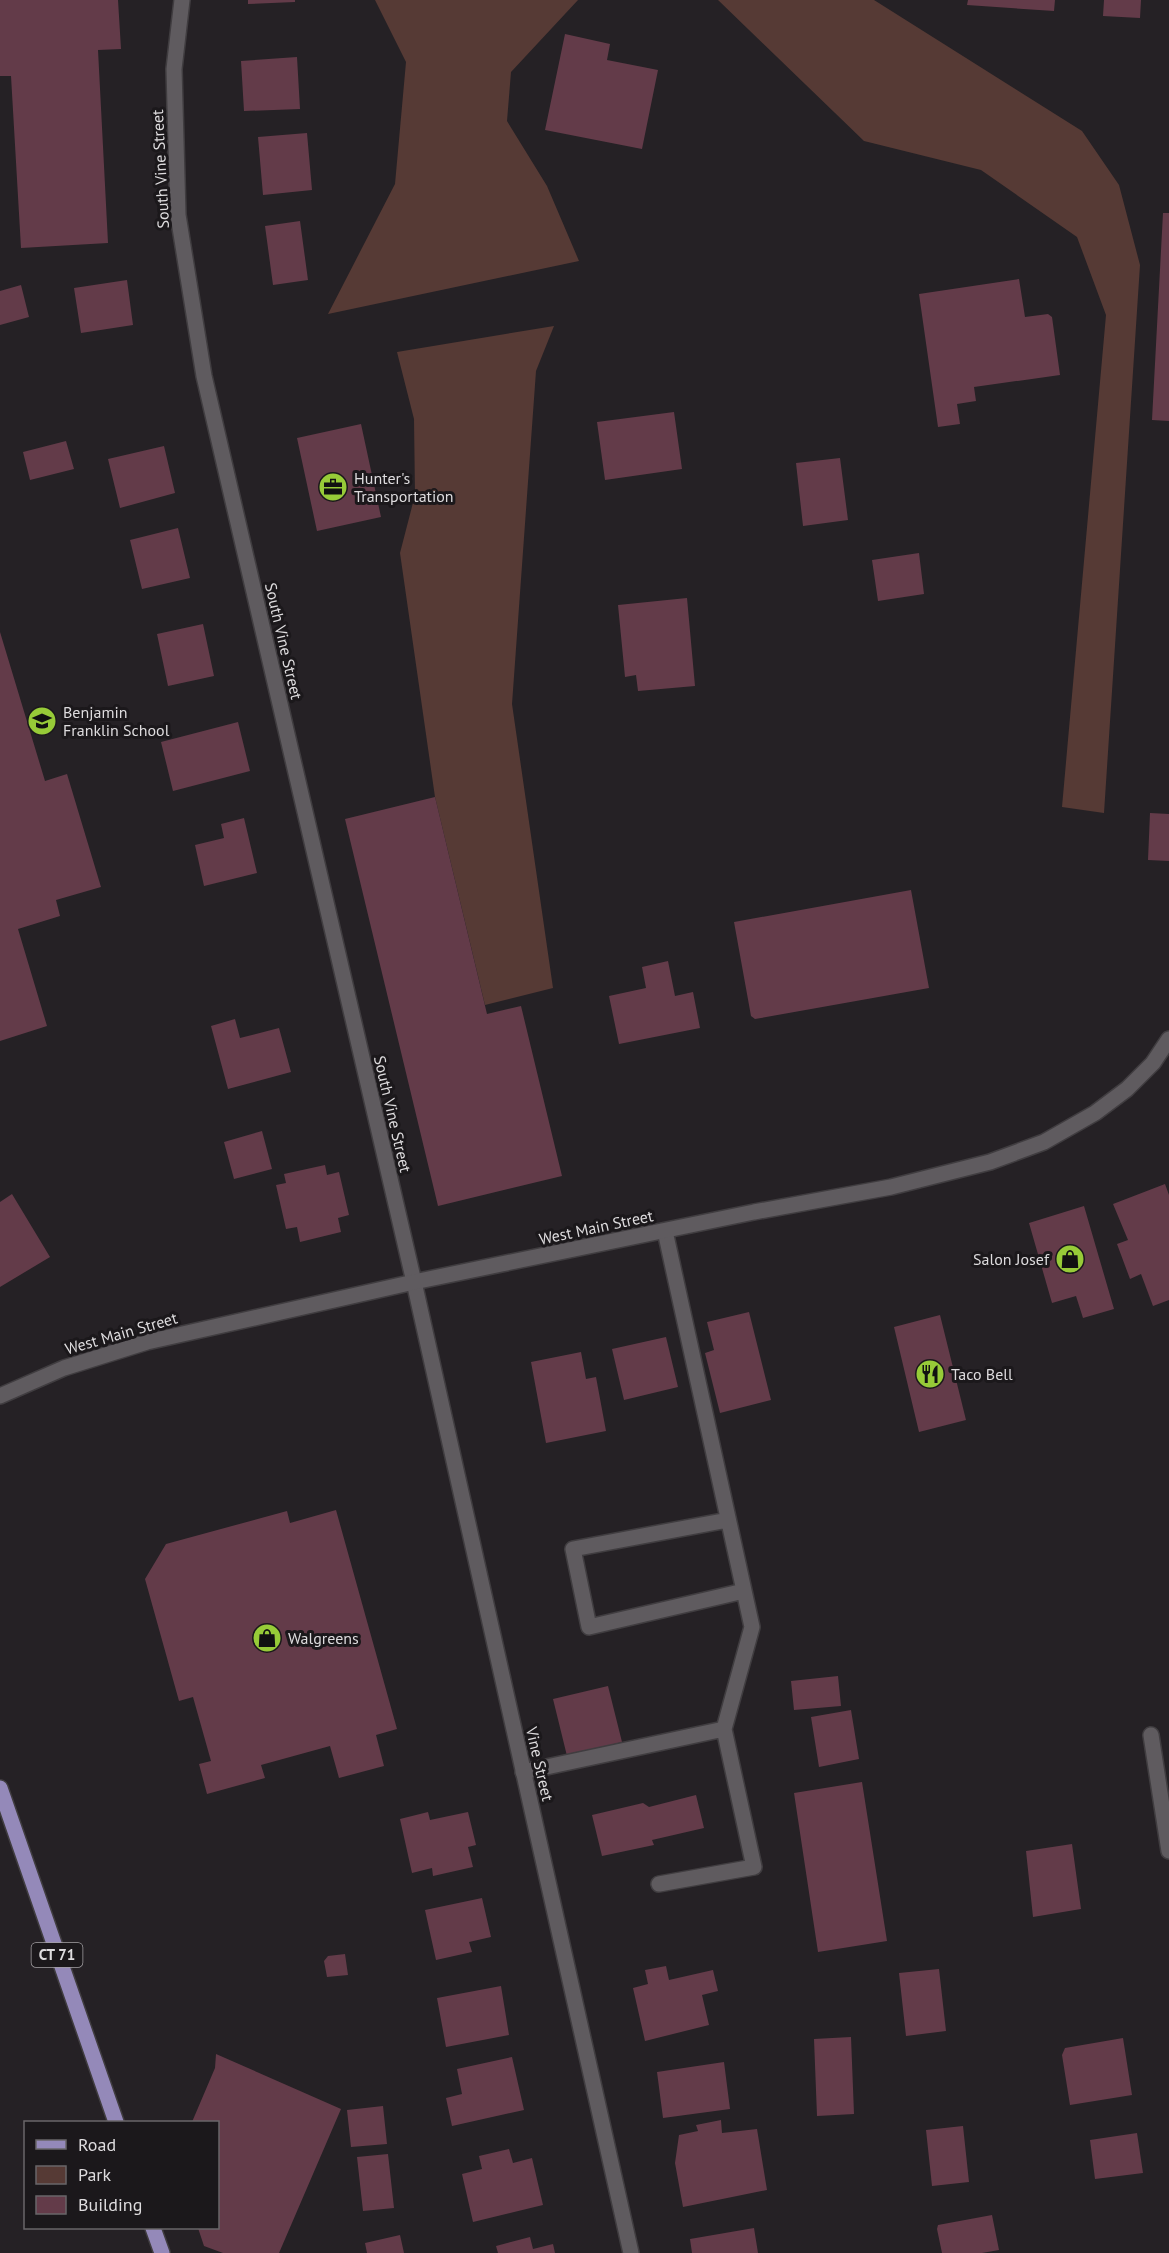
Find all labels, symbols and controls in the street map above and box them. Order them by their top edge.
street label: South Vine Street [147,108,173,229]
place label: Hunter's Transportation [354,468,454,506]
office icon: Hunter's Transportation [317,471,349,503]
street label: South Vine Street [261,581,307,702]
place label: Benjamin Franklin School [63,702,170,740]
school or university icon: Benjamin Franklin School [26,705,58,737]
street label: South Vine Street [370,1054,416,1175]
street label: West Main Street [537,1205,655,1249]
shop icon: Salon Josef [1054,1243,1086,1275]
place label: Salon Josef [973,1249,1050,1269]
street label: West Main Street [63,1307,180,1359]
restaurant icon: Taco Bell [914,1358,946,1390]
place label: Taco Bell [951,1364,1013,1384]
shop icon: Walgreens [251,1622,283,1654]
place label: Walgreens [288,1628,359,1648]
street label: Vine Street [522,1724,558,1804]
road number: CT 71 [32,1943,82,1967]
legend [24,2121,219,2229]
text: Road [78,2133,116,2156]
text: Park [78,2163,111,2186]
text: Building [78,2193,142,2216]

